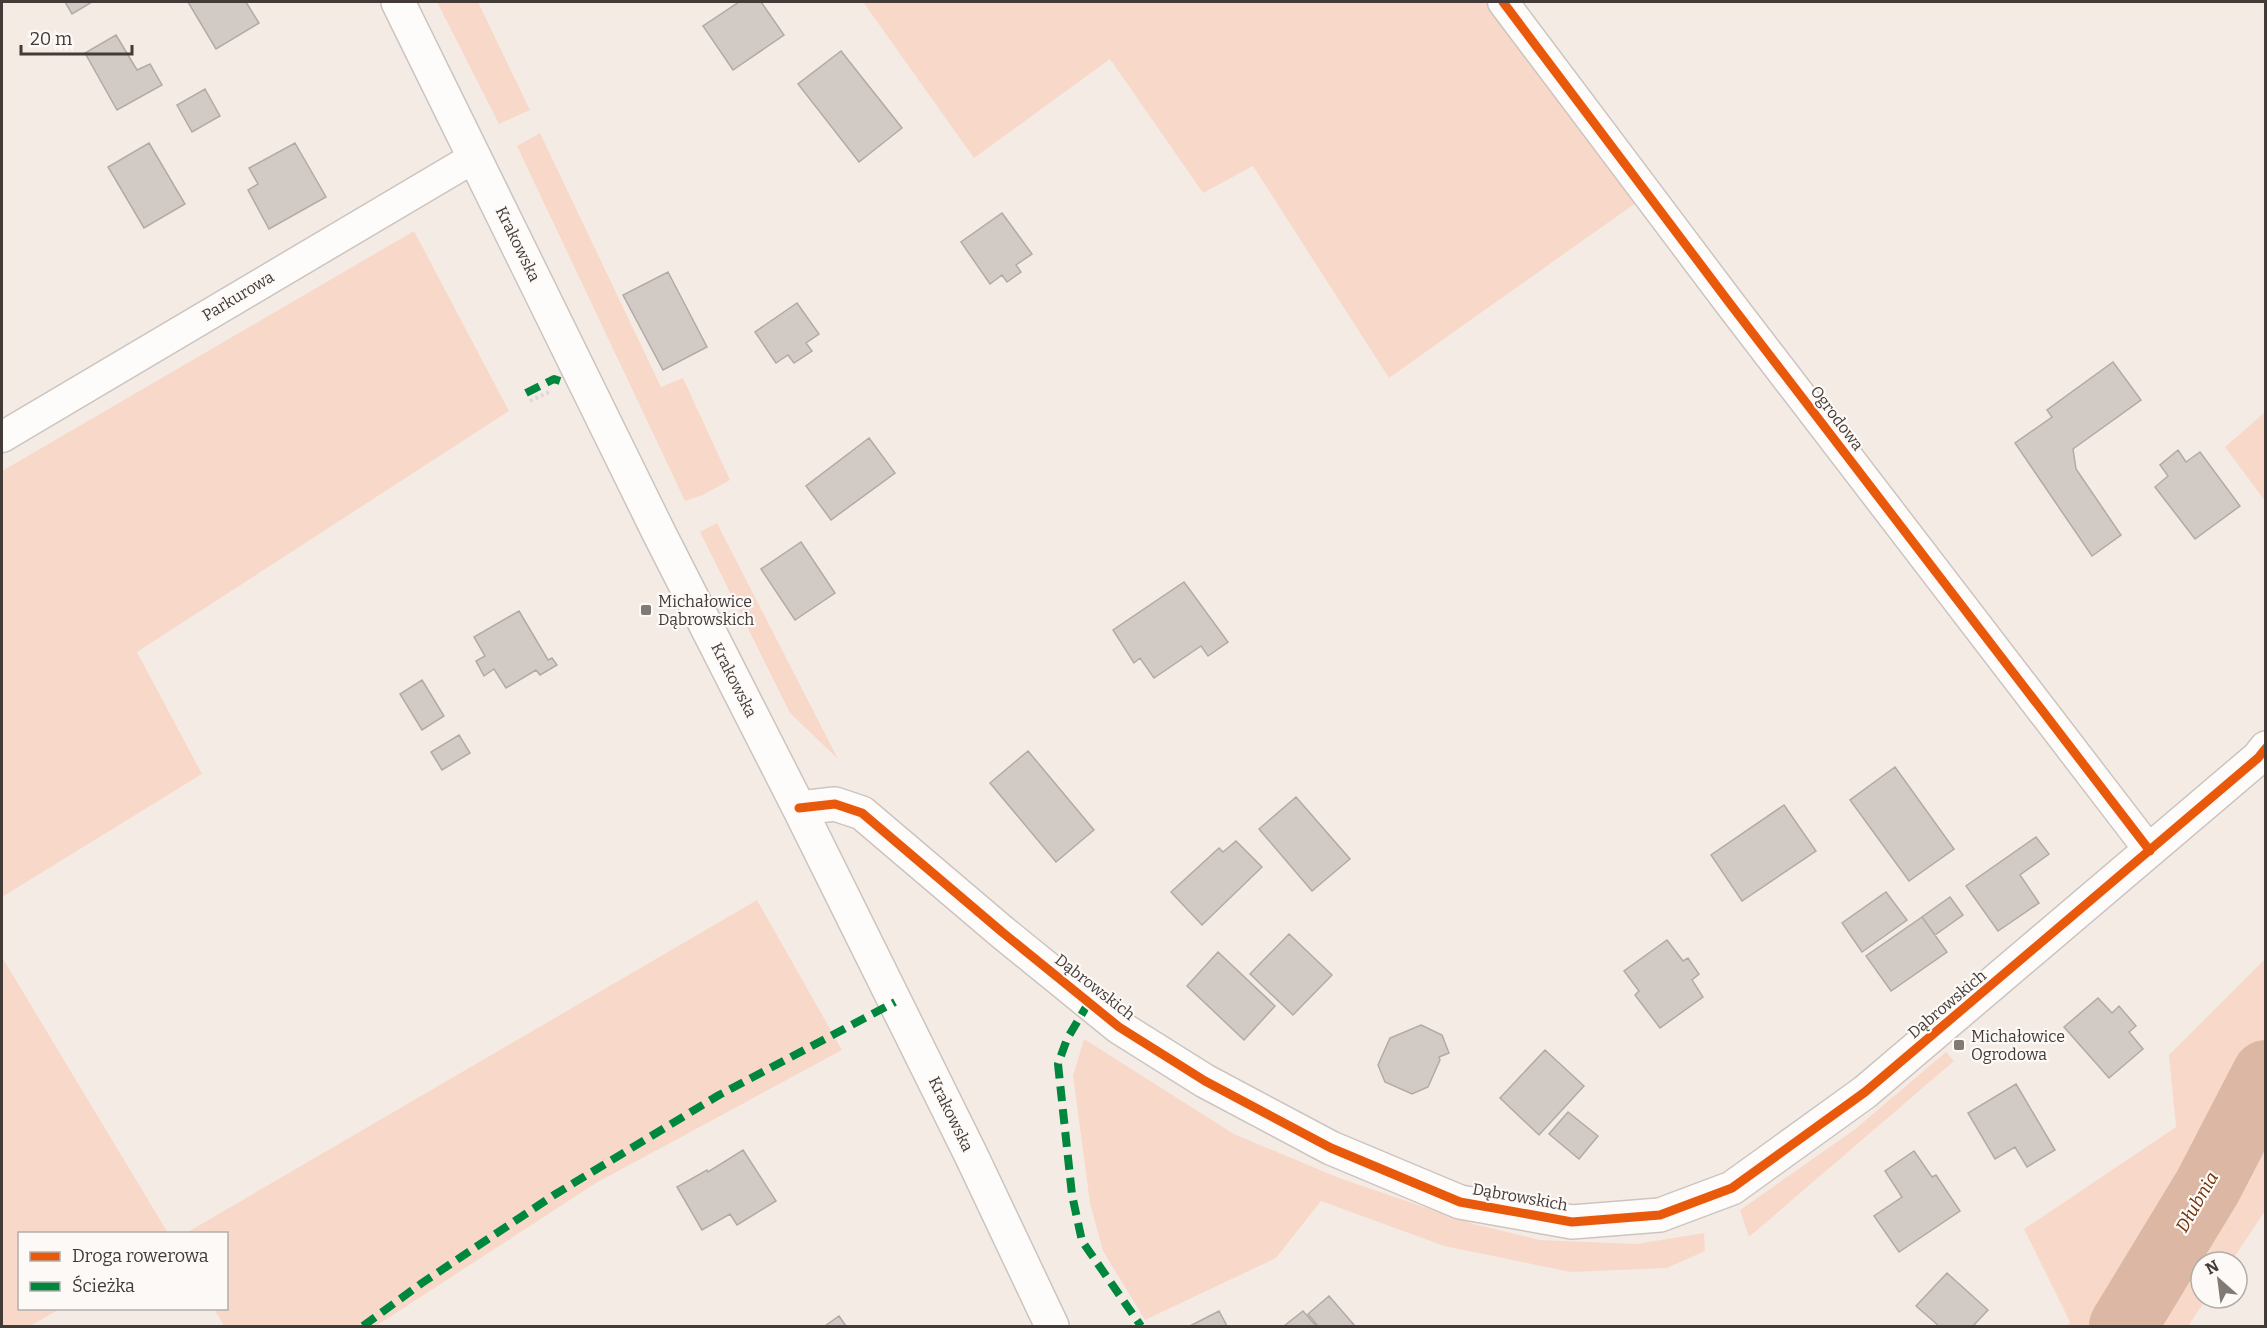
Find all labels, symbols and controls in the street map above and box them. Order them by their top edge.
scale bar [21,18,132,56]
text: 20 m [30,28,72,50]
street label: Krakowska [492,203,544,285]
street label: Parkurowa [199,267,278,325]
street label: Ogrodowa [1807,382,1868,454]
place label: Michałowice Dąbrowskich [658,592,754,629]
marker: Michałowice Dąbrowskich [639,603,653,617]
street label: Krakowska [707,639,761,721]
street label: Dąbrowskich [1051,950,1139,1024]
street label: Dąbrowskich [1904,966,1990,1042]
place label: Michałowice Ogrodowa [1971,1027,2065,1064]
marker: Michałowice Ogrodowa [1952,1038,1966,1052]
street label: Krakowska [925,1073,977,1155]
water label: Dłubnia [2171,1168,2223,1236]
street label: Dąbrowskich [1471,1179,1569,1215]
legend [18,1232,228,1310]
text: Droga rowerowa [72,1245,209,1267]
north arrow [2189,1250,2249,1310]
text: N [2202,1256,2222,1278]
text: Ścieżka [72,1275,135,1297]

